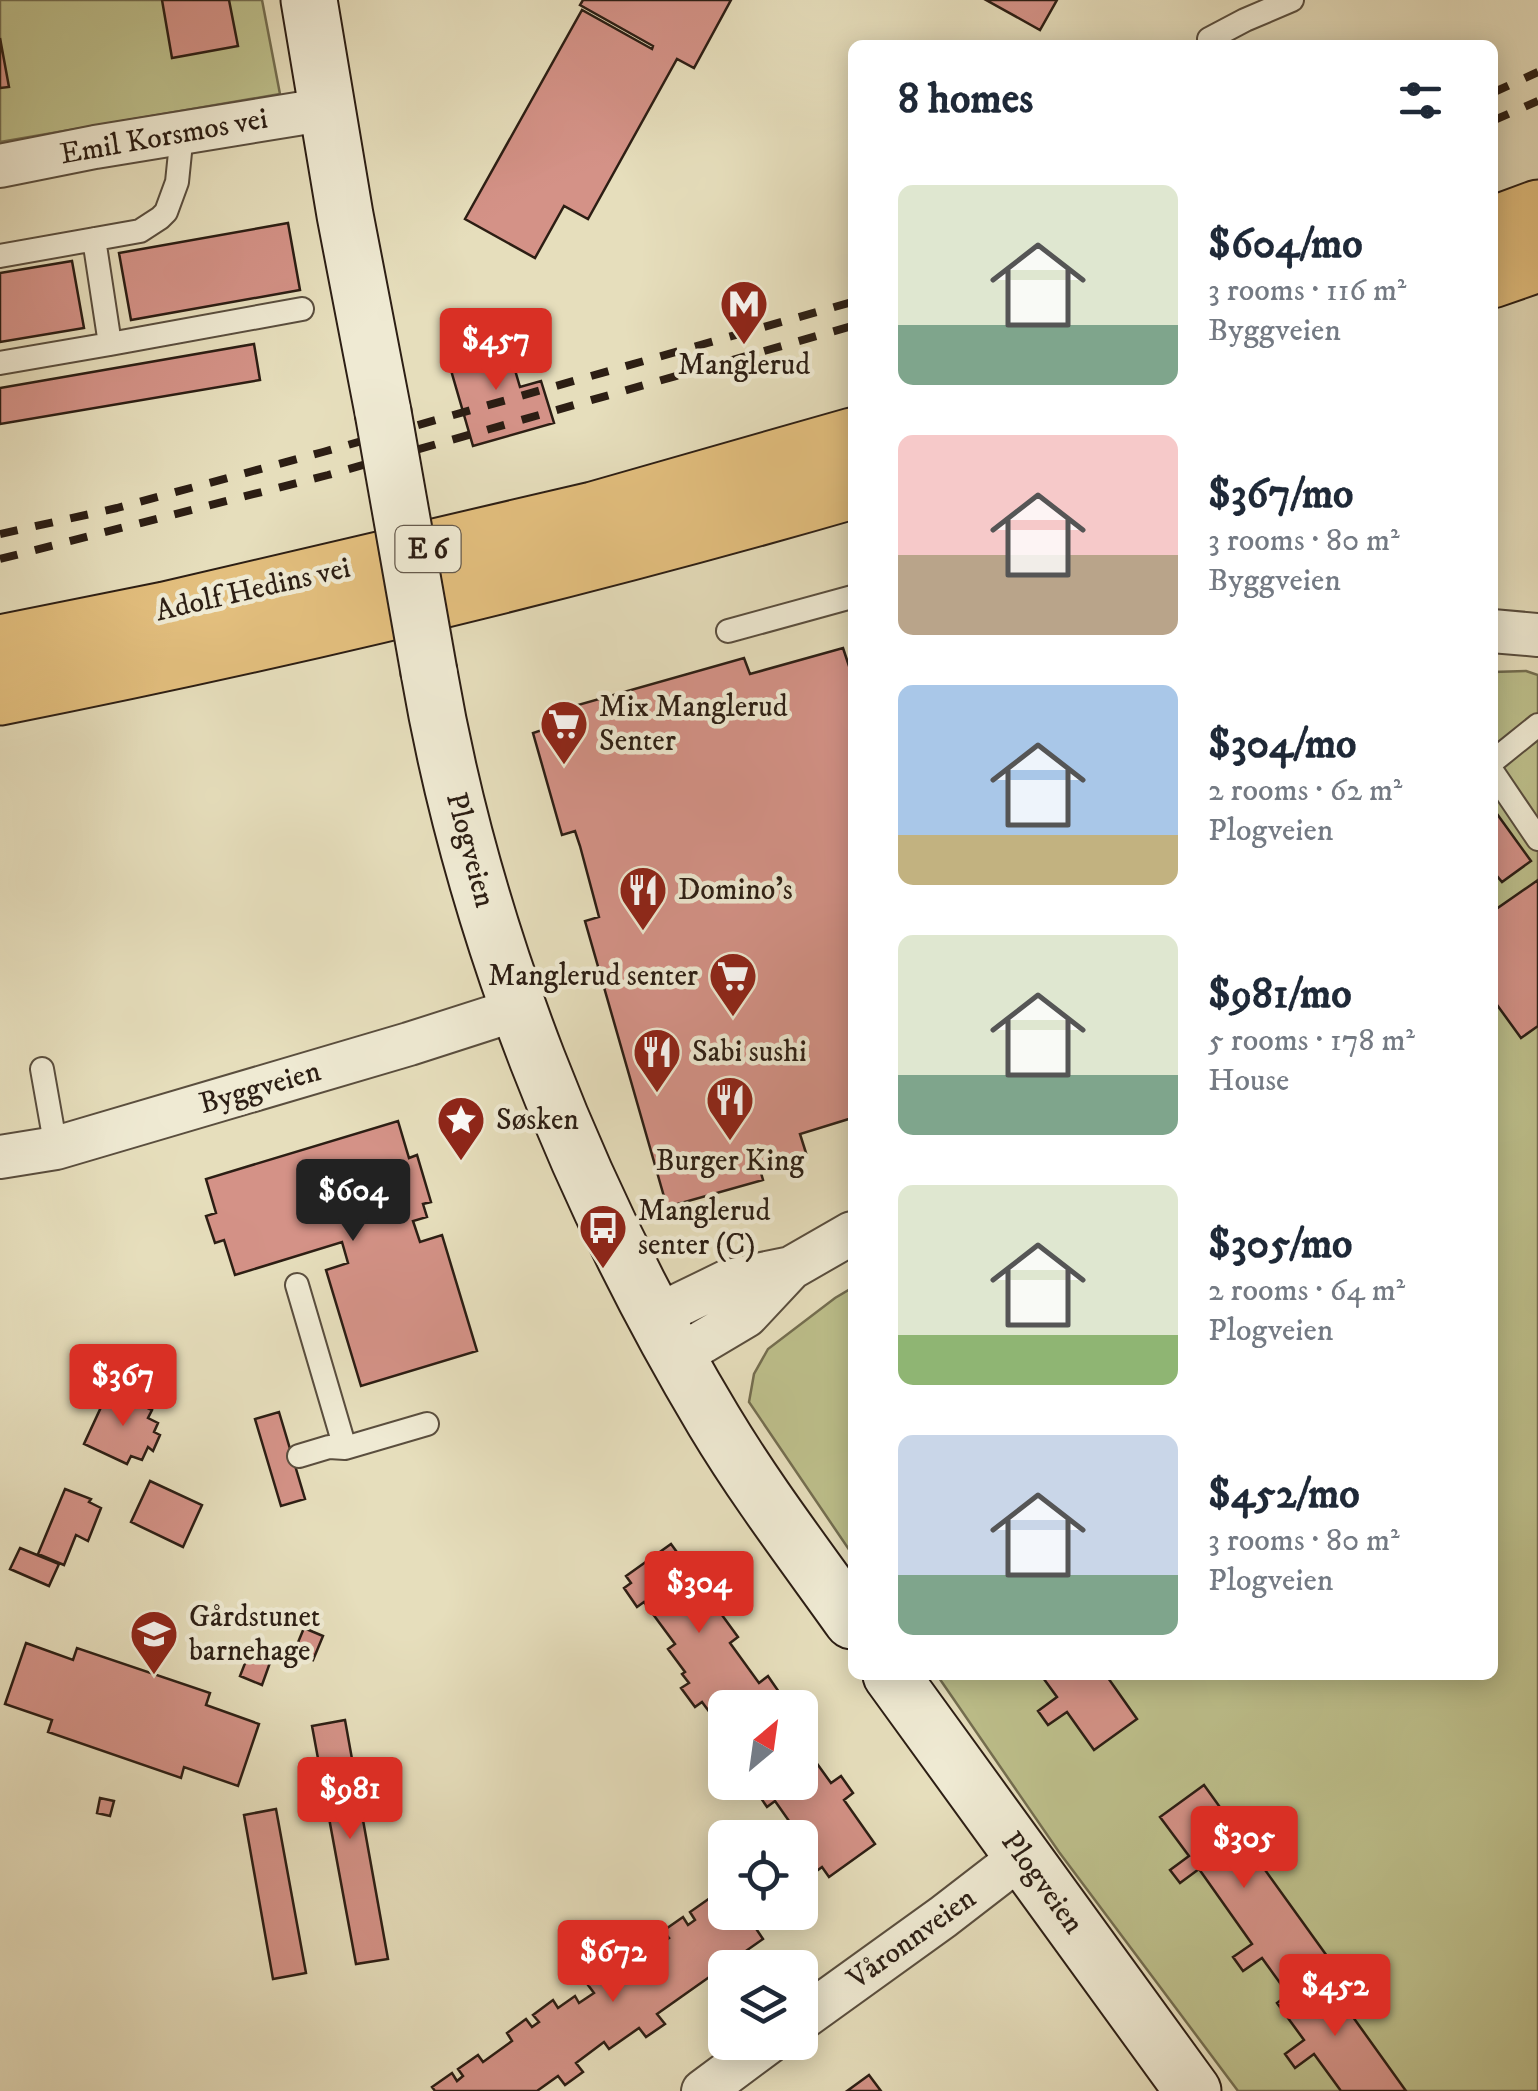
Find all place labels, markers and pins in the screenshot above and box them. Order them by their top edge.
metro station icon: Manglerud [718,278,770,346]
pin: $457 [437,308,555,393]
place label: Manglerud [678,347,810,384]
place label: Mix Manglerud Senter [599,689,788,760]
supermarket icon: Mix Manglerud Senter [538,698,590,766]
restaurant icon: Domino's [617,864,669,932]
place label: Domino's [678,872,793,909]
supermarket icon: Manglerud senter [707,950,759,1018]
place label: Manglerud senter [488,958,698,995]
restaurant icon: Sabi sushi [631,1026,683,1094]
place label: Sabi sushi [692,1034,807,1071]
restaurant icon: Burger King [704,1074,756,1142]
place icon: Søsken [435,1094,487,1162]
place label: Søsken [496,1102,579,1139]
place label: Burger King [656,1143,805,1180]
pin: $604 [294,1159,412,1244]
place label: Manglerud senter (C) [638,1193,770,1264]
bus stop icon: Manglerud senter (C) [577,1202,629,1270]
pin: $367 [64,1344,182,1429]
pin: $304 [640,1551,758,1636]
place label: Gårdstunet barnehage [189,1599,320,1670]
school or university icon: Gårdstunet barnehage [128,1608,180,1676]
pin: $981 [291,1757,409,1842]
pin: $305 [1185,1806,1303,1891]
pin: $672 [554,1920,672,2005]
pin: $452 [1276,1954,1394,2039]

